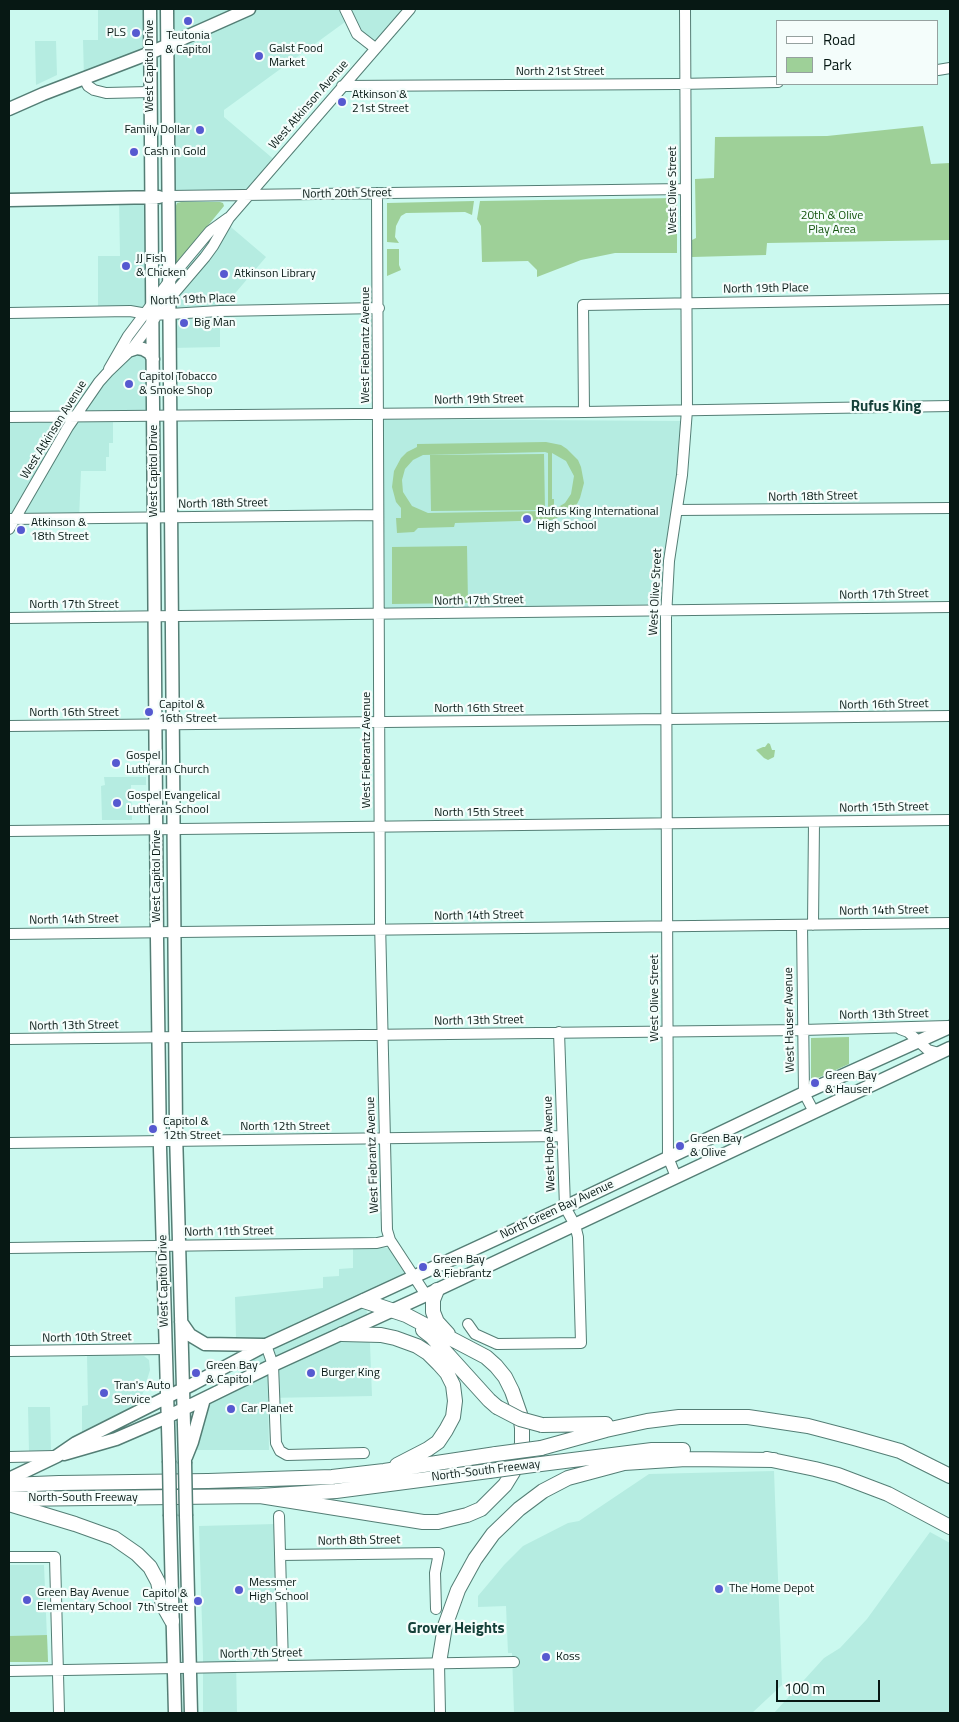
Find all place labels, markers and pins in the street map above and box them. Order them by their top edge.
marker: Teutonia & Capitol [182,15,194,27]
place label: PLS [107,26,126,40]
marker: PLS [130,27,142,39]
place label: Teutonia & Capitol [165,29,211,57]
place label: Galst Food Market [269,42,323,70]
marker: Galst Food Market [253,50,265,62]
place label: Atkinson & 21st Street [352,88,409,116]
marker: Atkinson & 21st Street [336,96,348,108]
place label: Family Dollar [124,123,190,137]
marker: Family Dollar [194,124,206,136]
place label: Cash in Gold [144,145,206,159]
marker: Cash in Gold [128,146,140,158]
place label: JJ Fish & Chicken [136,252,186,280]
marker: JJ Fish & Chicken [120,260,132,272]
place label: Atkinson Library [234,267,316,281]
marker: Atkinson Library [218,268,230,280]
place label: Big Man [194,316,235,330]
marker: Big Man [178,317,190,329]
place label: Capitol Tobacco & Smoke Shop [139,370,217,398]
marker: Capitol Tobacco & Smoke Shop [123,378,135,390]
place label: Rufus King International High School [537,505,659,533]
marker: Rufus King International High School [521,513,533,525]
place label: Atkinson & 18th Street [31,516,89,544]
marker: Atkinson & 18th Street [15,524,27,536]
place label: Capitol & 16th Street [159,698,217,726]
marker: Capitol & 16th Street [143,706,155,718]
place label: Gospel Lutheran Church [126,749,209,777]
marker: Gospel Lutheran Church [110,757,122,769]
place label: Gospel Evangelical Lutheran School [127,789,220,817]
marker: Gospel Evangelical Lutheran School [111,797,123,809]
place label: Green Bay & Hauser [825,1069,877,1097]
marker: Green Bay & Hauser [809,1077,821,1089]
place label: Capitol & 12th Street [163,1115,221,1143]
marker: Capitol & 12th Street [147,1123,159,1135]
place label: Green Bay & Olive [690,1132,742,1160]
marker: Green Bay & Olive [674,1140,686,1152]
place label: Green Bay & Fiebrantz [433,1253,491,1281]
marker: Green Bay & Fiebrantz [417,1261,429,1273]
place label: Green Bay & Capitol [206,1359,258,1387]
place label: Burger King [321,1366,380,1380]
marker: Green Bay & Capitol [190,1367,202,1379]
marker: Burger King [305,1367,317,1379]
place label: Tran's Auto Service [114,1379,170,1407]
marker: Tran's Auto Service [98,1387,110,1399]
place label: Car Planet [241,1402,293,1416]
marker: Car Planet [225,1403,237,1415]
place label: Messmer High School [249,1576,309,1604]
place label: The Home Depot [729,1582,814,1596]
marker: The Home Depot [713,1583,725,1595]
marker: Messmer High School [233,1584,245,1596]
place label: Green Bay Avenue Elementary School [37,1586,131,1614]
place label: Capitol & 7th Street [137,1587,188,1615]
marker: Green Bay Avenue Elementary School [21,1594,33,1606]
marker: Capitol & 7th Street [192,1595,204,1607]
place label: Koss [556,1650,580,1664]
marker: Koss [540,1651,552,1663]

